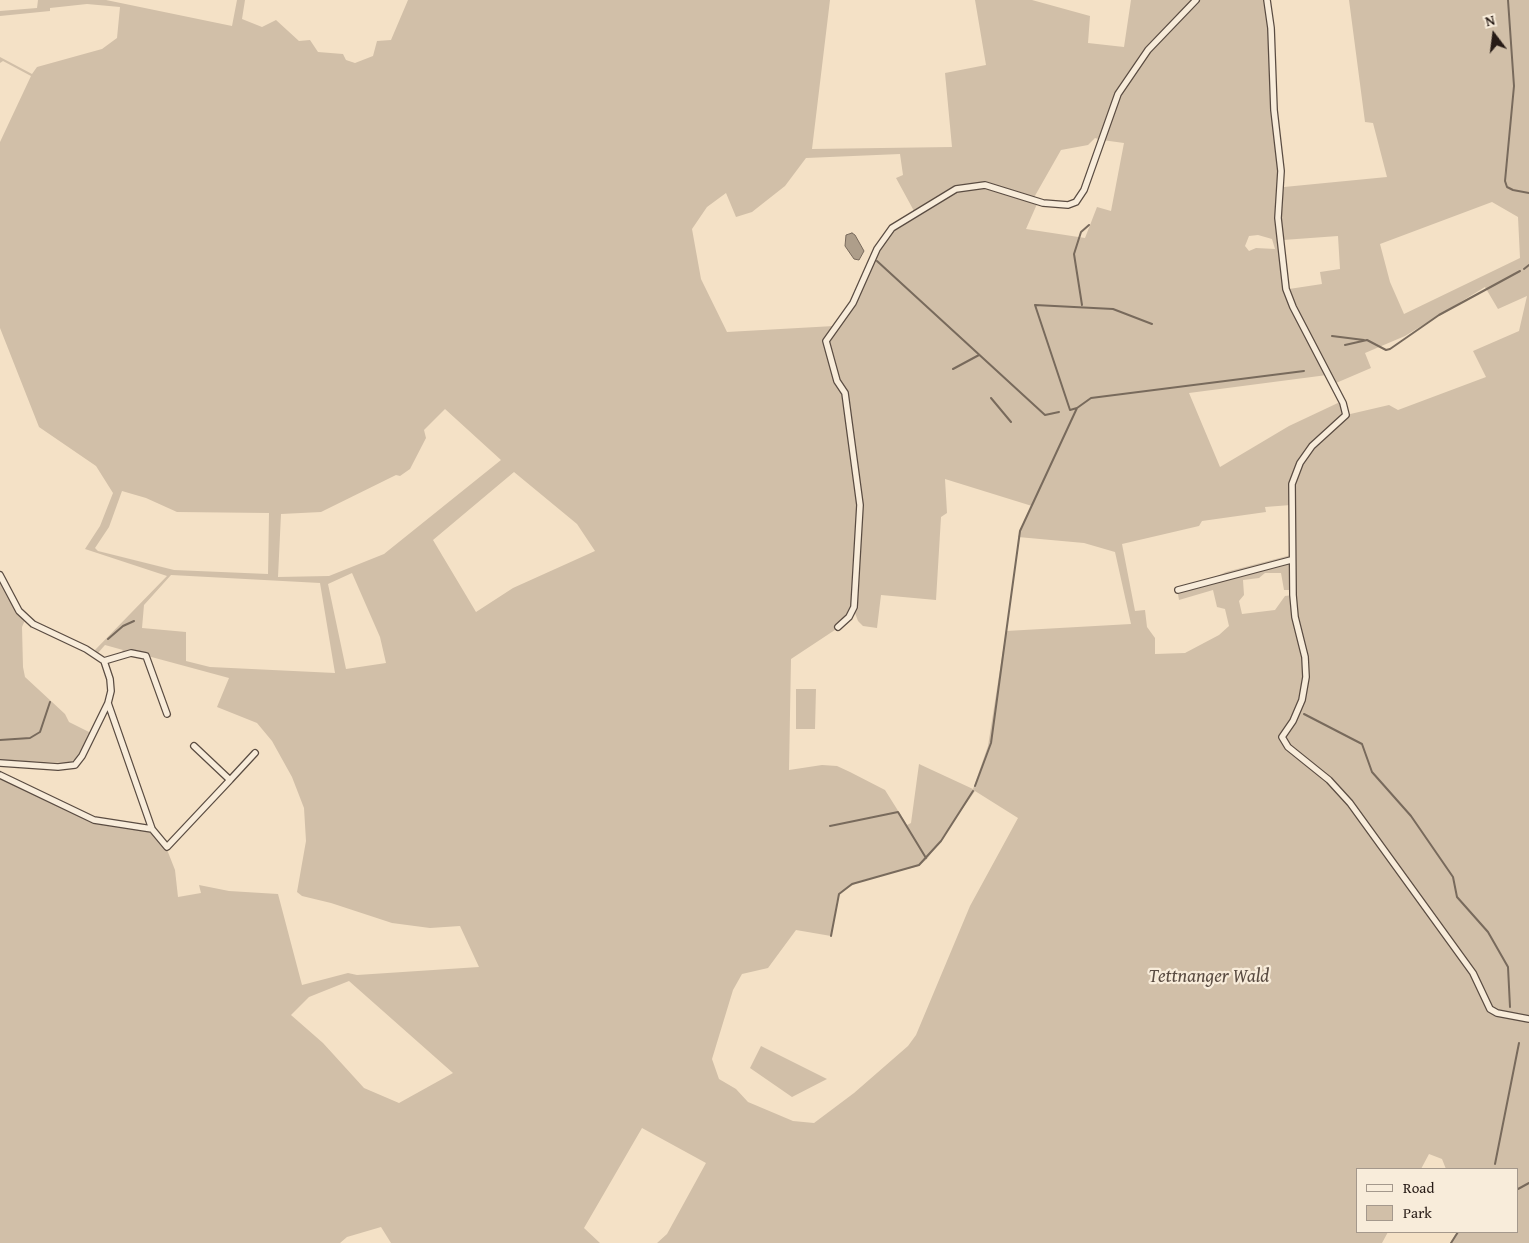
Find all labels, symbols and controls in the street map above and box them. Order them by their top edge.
north arrow [1469,10,1519,60]
text: N [1483,10,1497,31]
park label: Tettnanger Wald [1149,966,1269,988]
legend [1356,1168,1519,1233]
text: Road [1403,1177,1434,1198]
text: Park [1403,1202,1432,1223]

